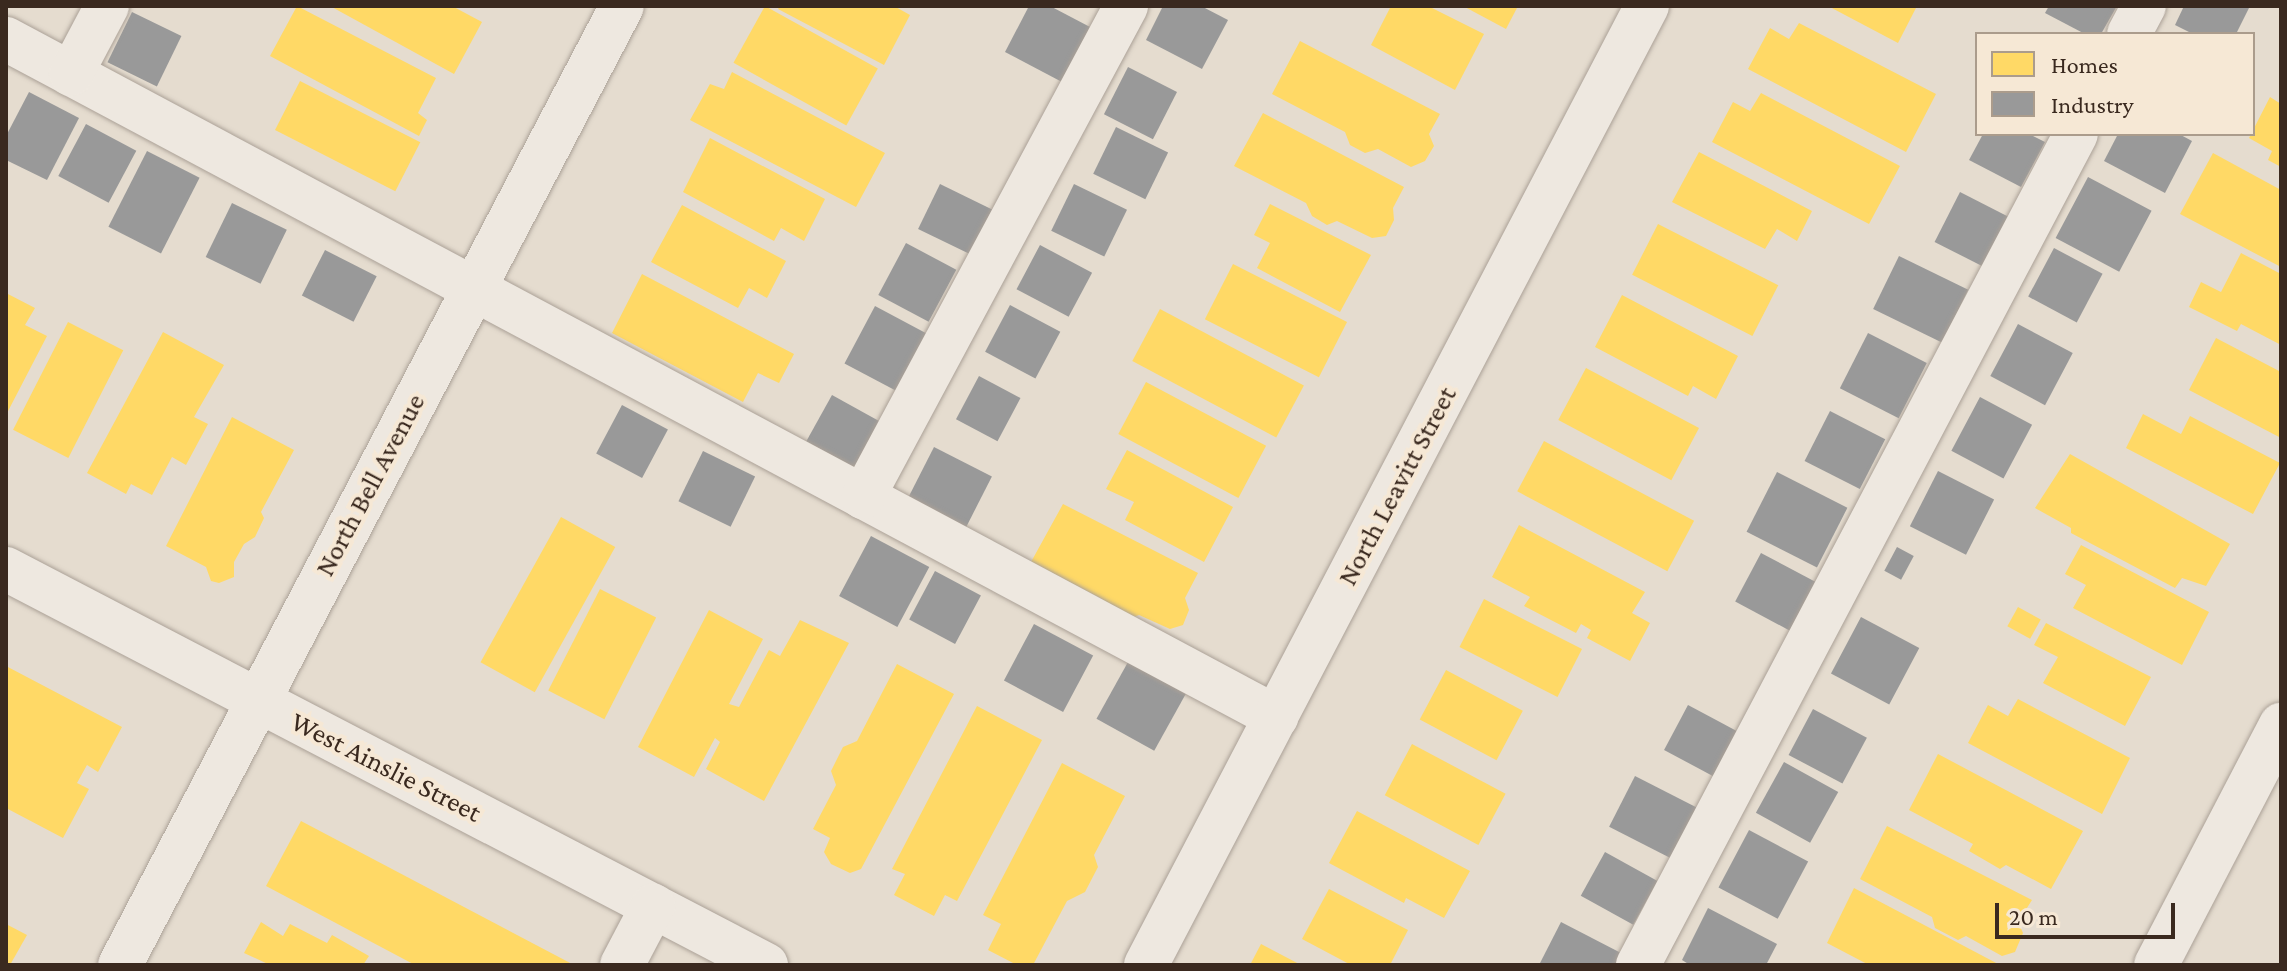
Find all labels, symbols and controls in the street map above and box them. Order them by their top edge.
legend [1975,32,2255,136]
text: Homes [2051,51,2118,78]
text: Industry [2051,91,2134,118]
street label: North Leavitt Street [1330,381,1464,591]
street label: North Bell Avenue [308,388,432,582]
street label: West Ainslie Street [285,704,487,830]
scale bar [1999,887,2179,937]
text: 20 m [2009,903,2058,930]

